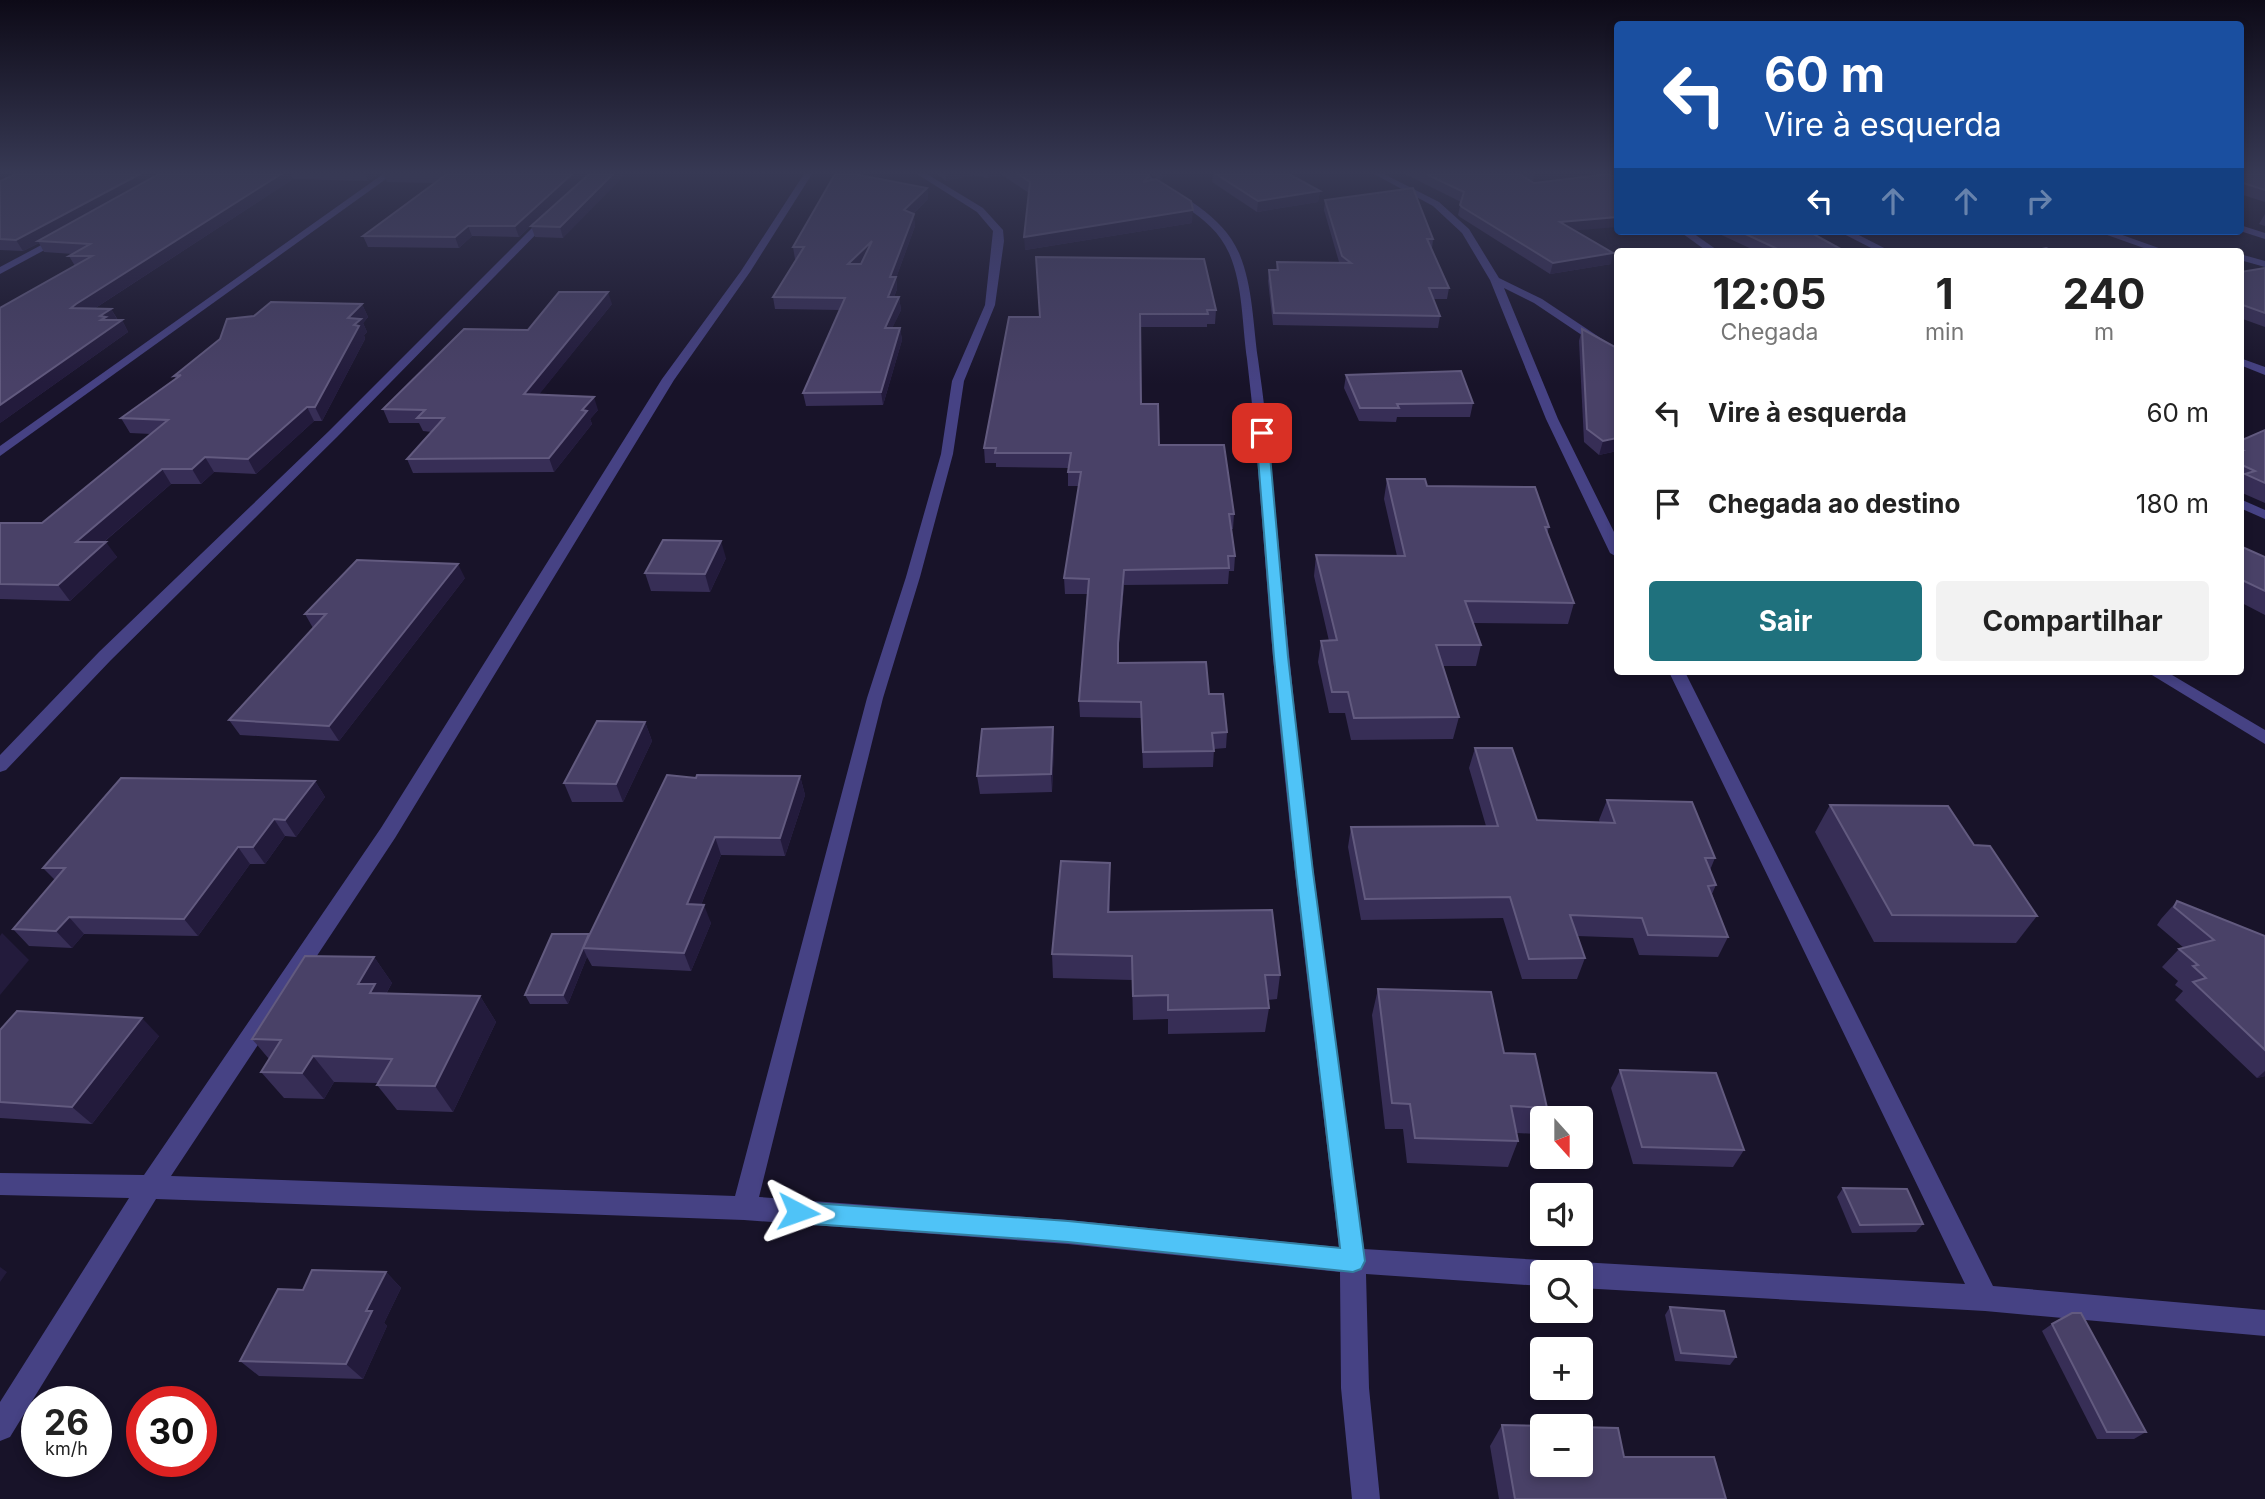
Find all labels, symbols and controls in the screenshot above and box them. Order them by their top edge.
text: 60 m [1764,45,1885,104]
icon: left [1649,49,1740,140]
text: Vire à esquerda [1764,105,2002,144]
icon: left [1801,182,1839,220]
icon: ahead [1874,182,1912,220]
icon: ahead [1947,182,1985,220]
icon: right [2020,182,2058,220]
text: 12:05 [1713,268,1826,319]
text: 1 [1936,268,1954,319]
text: 240 [2063,268,2145,319]
text: Chegada [1721,318,1818,346]
text: min [1925,318,1964,346]
text: m [2094,318,2114,346]
icon: left [1649,394,1687,432]
text: Vire à esquerda [1708,397,1907,428]
text: 60 m [2146,397,2209,428]
pin [1232,403,1292,463]
icon: arrive [1243,414,1281,452]
icon: arrive [1649,485,1687,523]
text: Chegada ao destino [1708,488,1960,519]
text: 180 m [2136,488,2209,519]
button: Sair [1649,581,1922,661]
button: Compartilhar [1936,581,2209,661]
north arrow [1530,1106,1592,1169]
map controls [1530,1106,1593,1477]
position arrow [761,1175,835,1249]
button: sound [1530,1183,1593,1246]
button: search [1530,1260,1593,1323]
button: + [1530,1337,1593,1400]
speed limit sign: 30 [126,1386,217,1477]
text: 26 [44,1401,89,1443]
button: − [1530,1414,1593,1477]
text: km/h [45,1438,88,1459]

